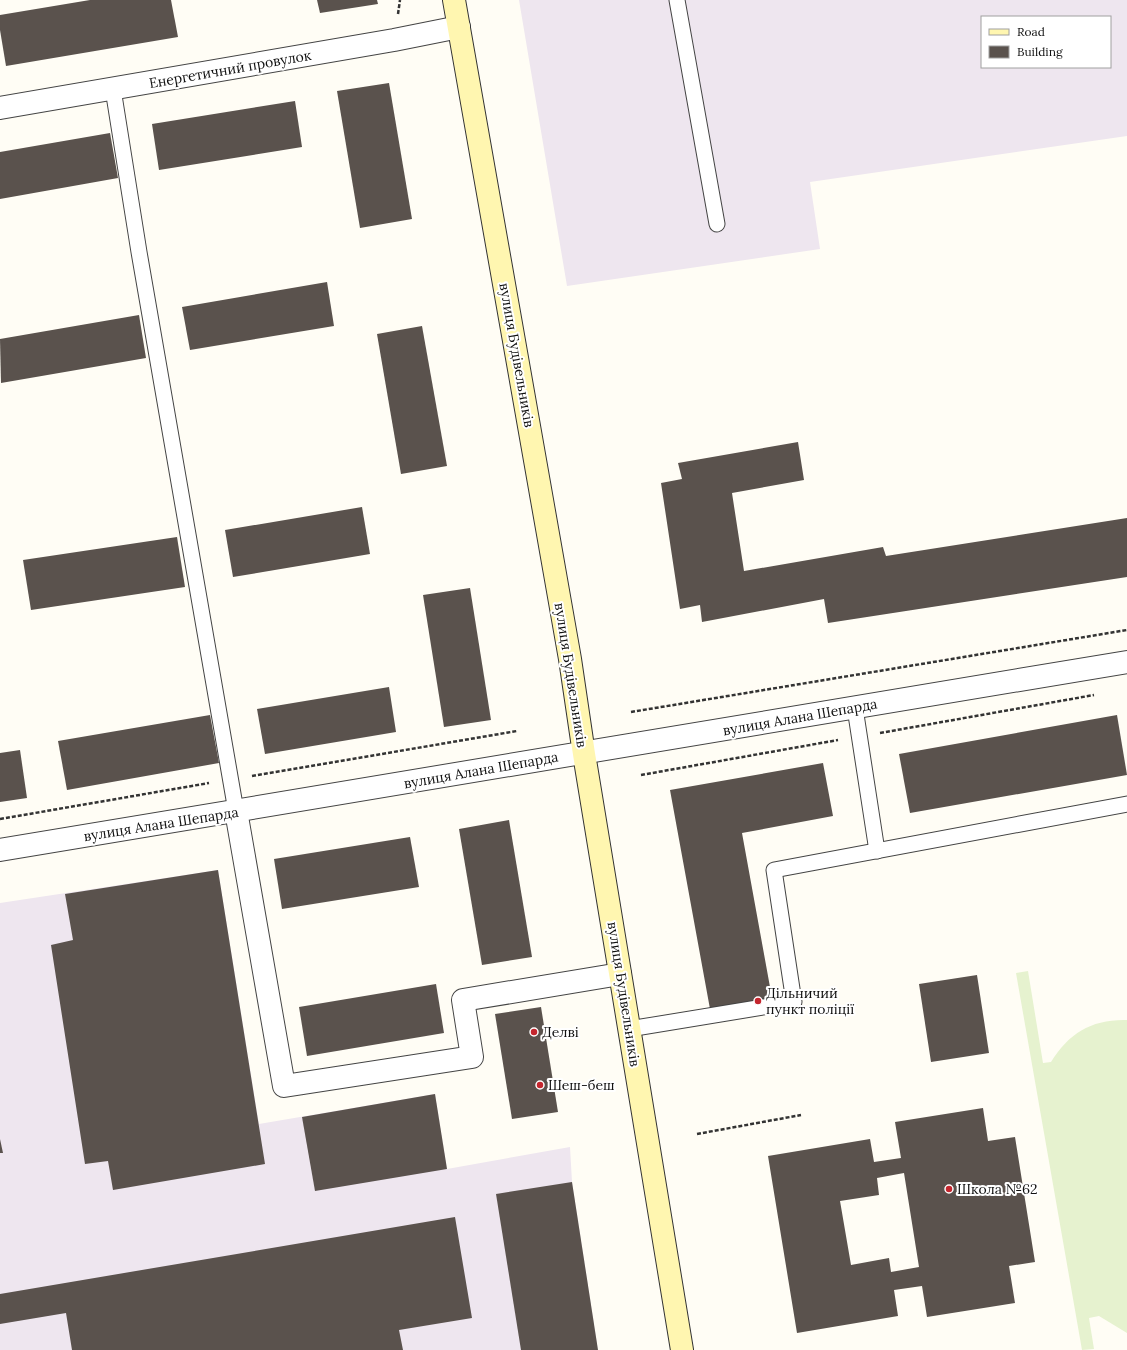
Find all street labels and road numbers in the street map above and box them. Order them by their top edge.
street label: Енергетичний провулок [147,46,313,92]
street label: вулиця Будівельників [495,281,539,429]
street label: вулиця Будівельників [551,601,591,749]
street label: вулиця Алана Шепарда [721,695,879,739]
street label: вулиця Алана Шепарда [402,748,560,792]
street label: вулиця Алана Шепарда [82,803,240,845]
street label: вулиця Будівельників [604,920,644,1068]

